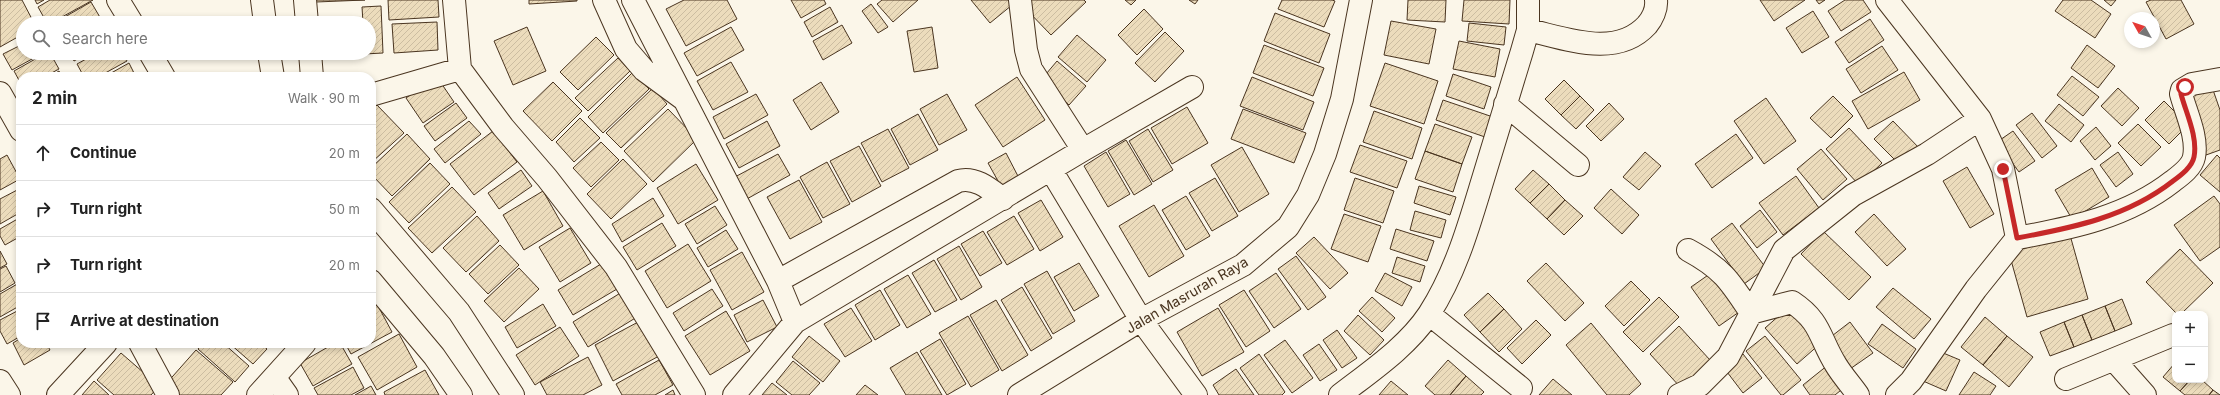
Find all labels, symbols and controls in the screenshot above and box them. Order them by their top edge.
north arrow [2124,12,2160,48]
search box [16,16,376,60]
icon: search [30,27,52,49]
text: Search here [62,29,148,48]
route start [2176,78,2194,96]
text: 2 min [32,88,77,108]
text: Walk · 90 m [288,90,360,106]
icon: ahead [32,142,54,164]
text: Continue [70,143,137,162]
text: 20 m [329,145,360,161]
route end [1994,160,2012,178]
icon: right [32,198,54,220]
text: Turn right [70,199,142,218]
text: 50 m [329,201,360,217]
street label: Jalan Masrurah Raya [1123,253,1251,337]
icon: right [32,254,54,276]
text: Turn right [70,255,142,274]
text: 20 m [329,257,360,273]
icon: arrive [32,310,54,332]
text: Arrive at destination [70,311,219,330]
map controls [2172,311,2208,383]
button: + [2172,311,2208,347]
button: − [2172,347,2208,383]

